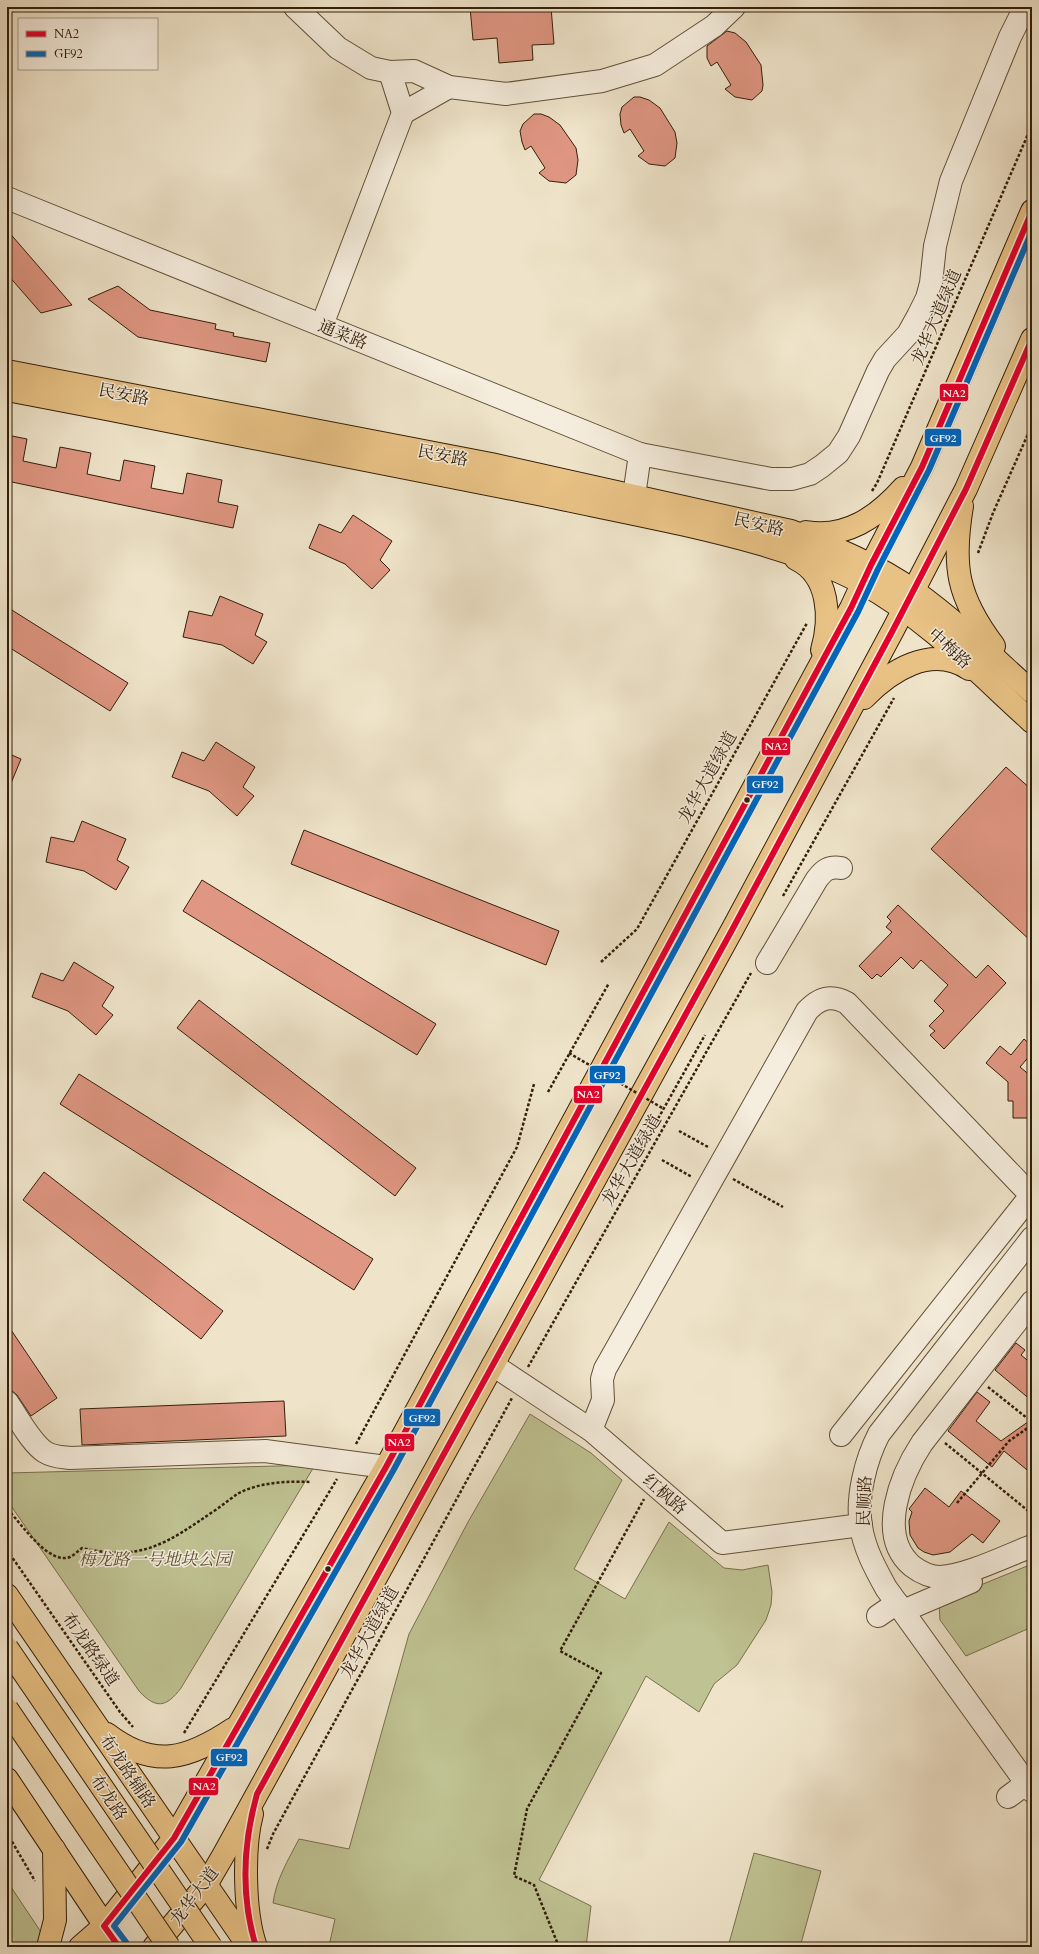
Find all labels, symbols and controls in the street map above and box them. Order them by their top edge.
legend [18,18,158,70]
text: NA2 [54,26,79,42]
text: GF92 [54,46,83,62]
street label: 龙华大道绿道 [906,266,967,369]
street label: 通菜路 [315,314,371,355]
street label: 民安路 [97,378,151,411]
line badge: NA2 [939,383,969,402]
text: NA2 [942,386,966,401]
line badge: GF92 [924,428,962,447]
text: GF92 [930,431,957,446]
street label: 民安路 [416,439,470,472]
street label: 民安路 [731,508,786,541]
street label: 中梅路 [923,623,976,674]
street label: 龙华大道绿道 [673,727,742,827]
line badge: NA2 [761,737,791,756]
text: NA2 [764,739,788,754]
line badge: GF92 [746,775,784,794]
text: GF92 [752,777,779,792]
unlabelled marker [742,795,752,805]
line badge: GF92 [589,1065,626,1084]
text: GF92 [594,1068,621,1083]
line badge: NA2 [573,1085,603,1104]
text: NA2 [576,1087,600,1102]
street label: 龙华大道绿道 [596,1110,667,1210]
line badge: GF92 [403,1408,441,1427]
text: GF92 [409,1411,436,1426]
line badge: NA2 [384,1433,415,1452]
text: NA2 [387,1435,411,1450]
street label: 红枫路 [638,1469,691,1520]
street label: 民顺路 [852,1475,877,1527]
park label: 梅龙路一号地块公园 [79,1548,234,1571]
unlabelled marker [323,1564,333,1574]
street label: 龙华大道绿道 [335,1582,404,1682]
street label: 布龙路绿道 [57,1608,124,1691]
street label: 布龙路辅路 [96,1730,160,1812]
line badge: GF92 [210,1748,248,1767]
text: GF92 [216,1750,243,1765]
street label: 布龙路 [86,1770,132,1824]
line badge: NA2 [188,1777,219,1796]
text: NA2 [192,1779,216,1794]
street label: 龙华大道 [165,1862,224,1930]

